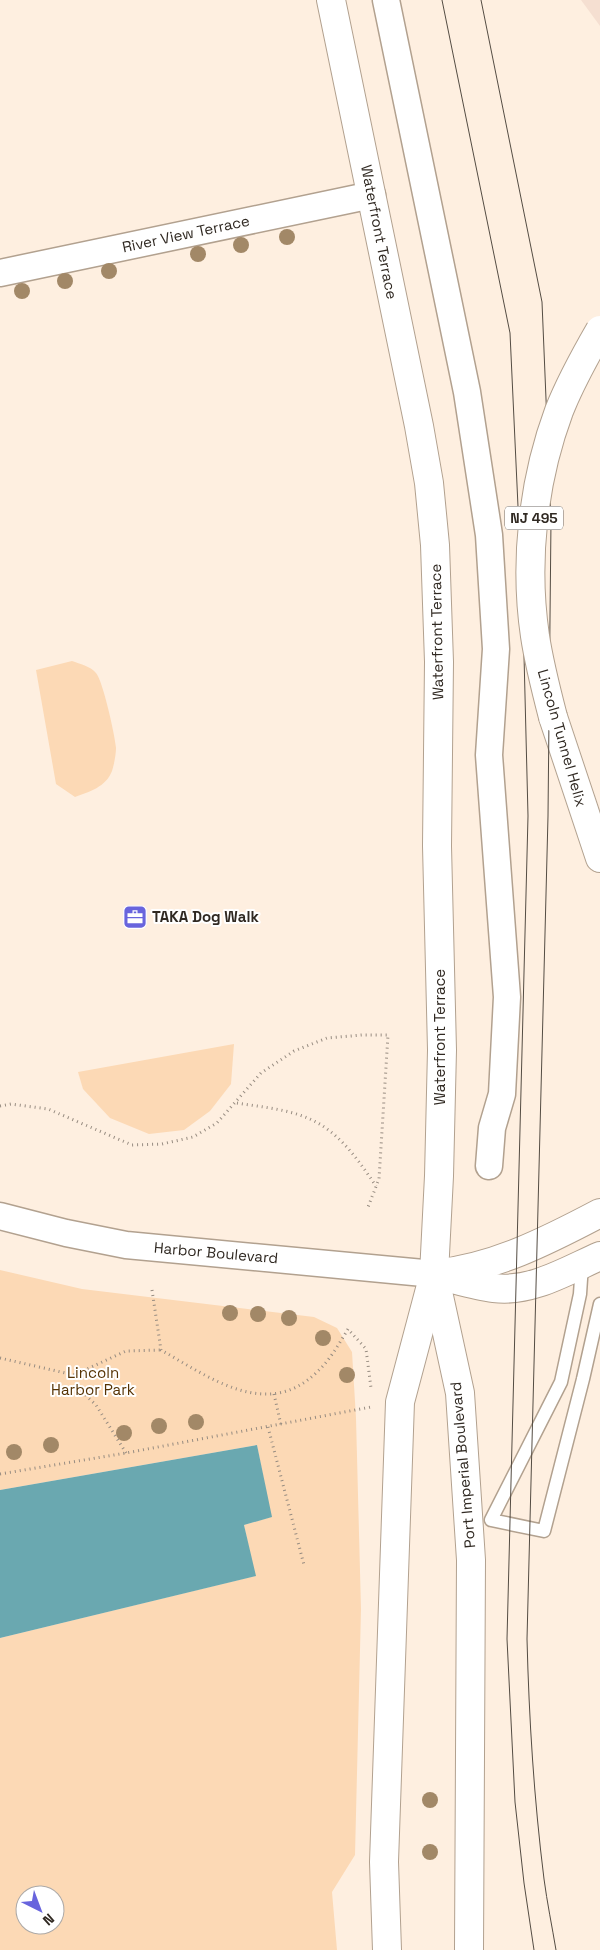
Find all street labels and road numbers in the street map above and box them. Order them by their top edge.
street label: Waterfront Terrace [357,163,402,301]
street label: River View Terrace [120,211,251,256]
road number: NJ 495 [505,506,563,530]
street label: Waterfront Terrace [426,564,447,700]
street label: Lincoln Tunnel Helix [534,667,591,809]
street label: Waterfront Terrace [430,969,449,1105]
street label: Harbor Boulevard [153,1238,279,1267]
street label: Port Imperial Boulevard [446,1381,479,1549]

